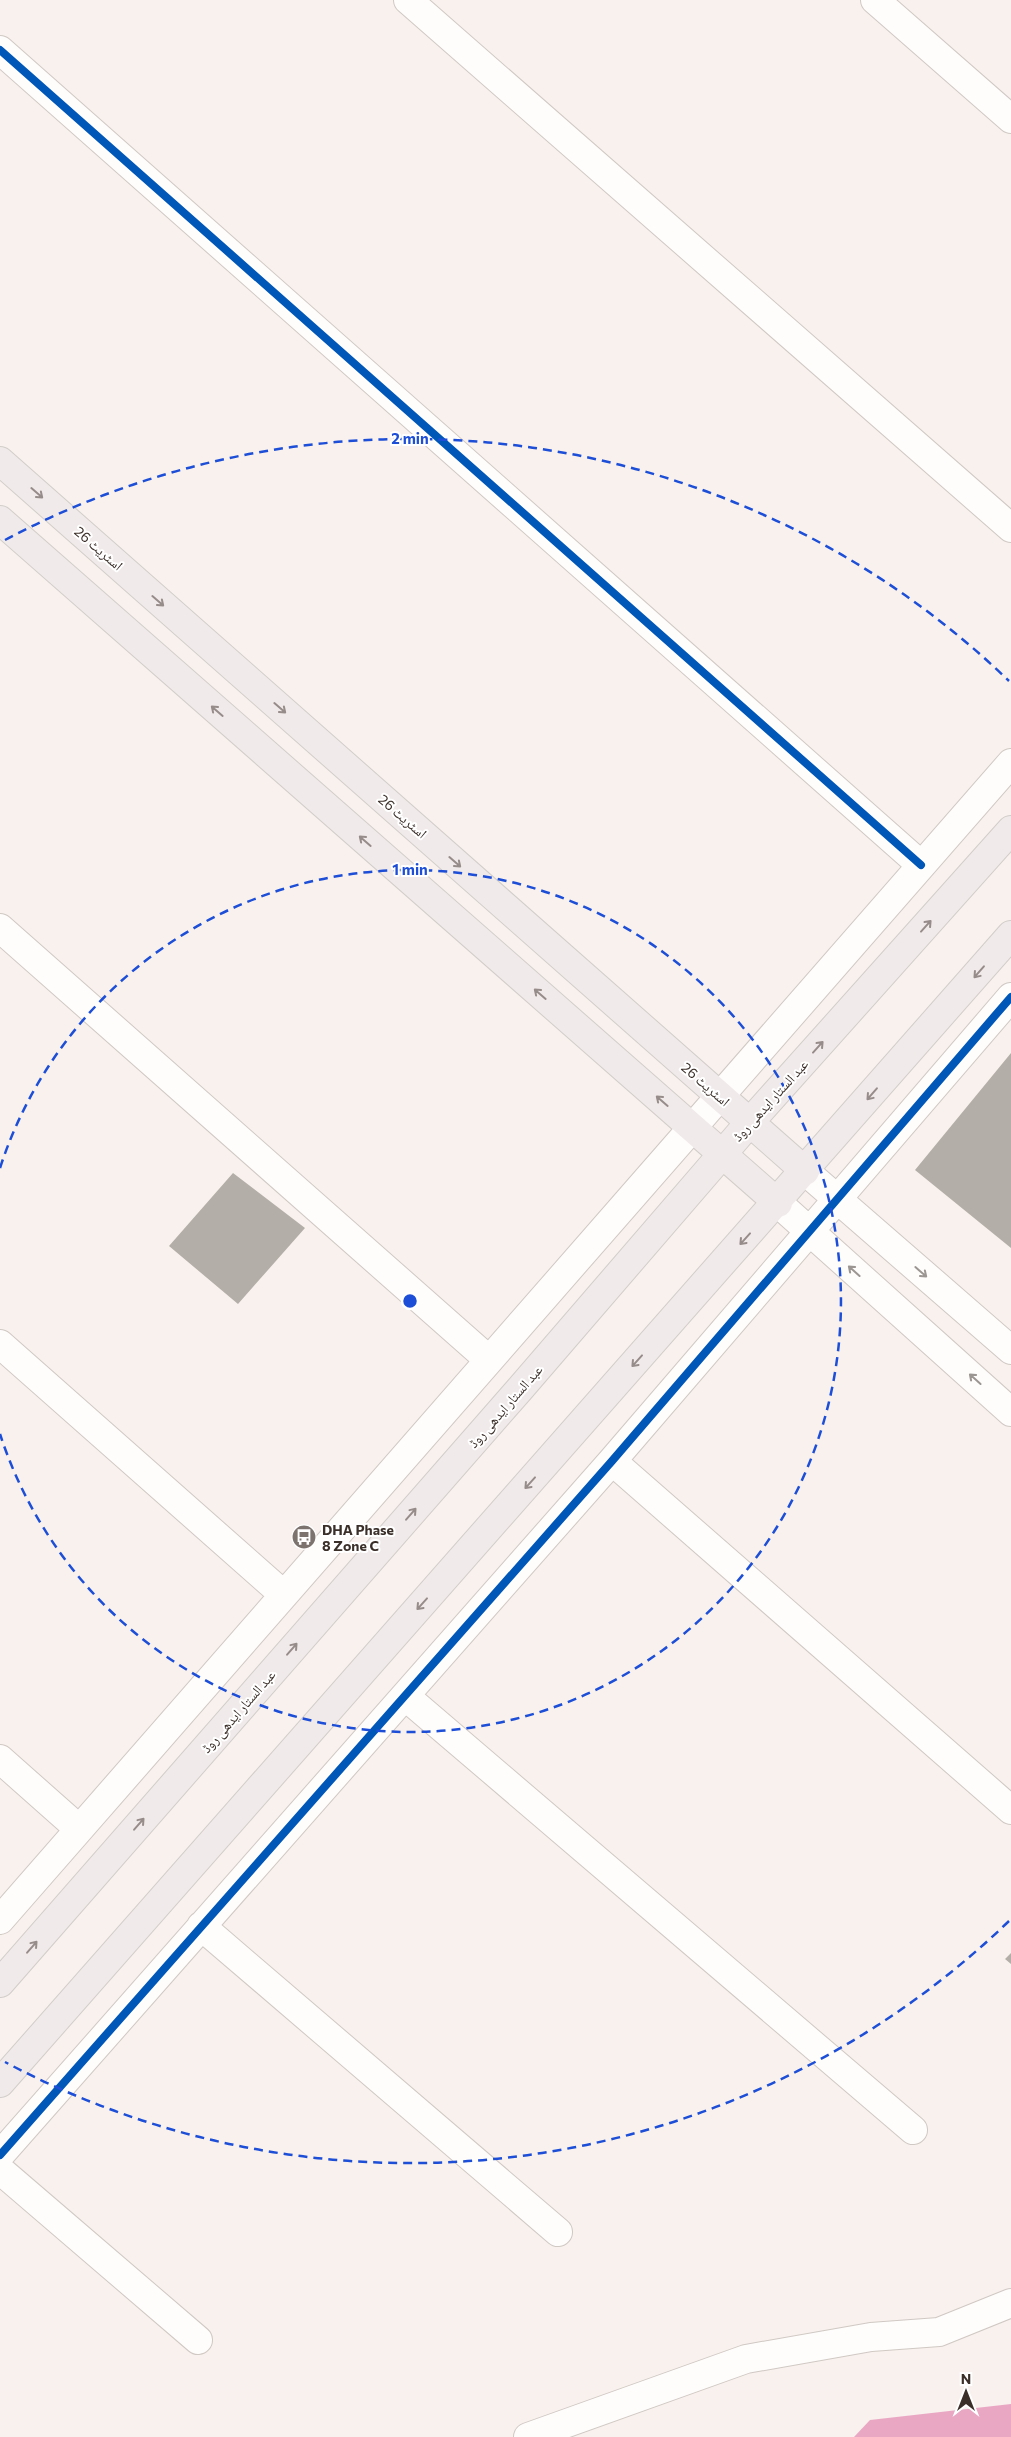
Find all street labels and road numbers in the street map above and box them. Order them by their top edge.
street label: اسٹریٹ 26 [71,522,127,574]
street label: اسٹریٹ 26 [375,790,431,842]
street label: عبد الستار ایدھی روڈ [729,1055,812,1145]
street label: اسٹریٹ 26 [678,1058,734,1110]
street label: عبد الستار ایدھی روڈ [464,1361,547,1452]
street label: عبد الستار ایدھی روڈ [197,1666,280,1757]

